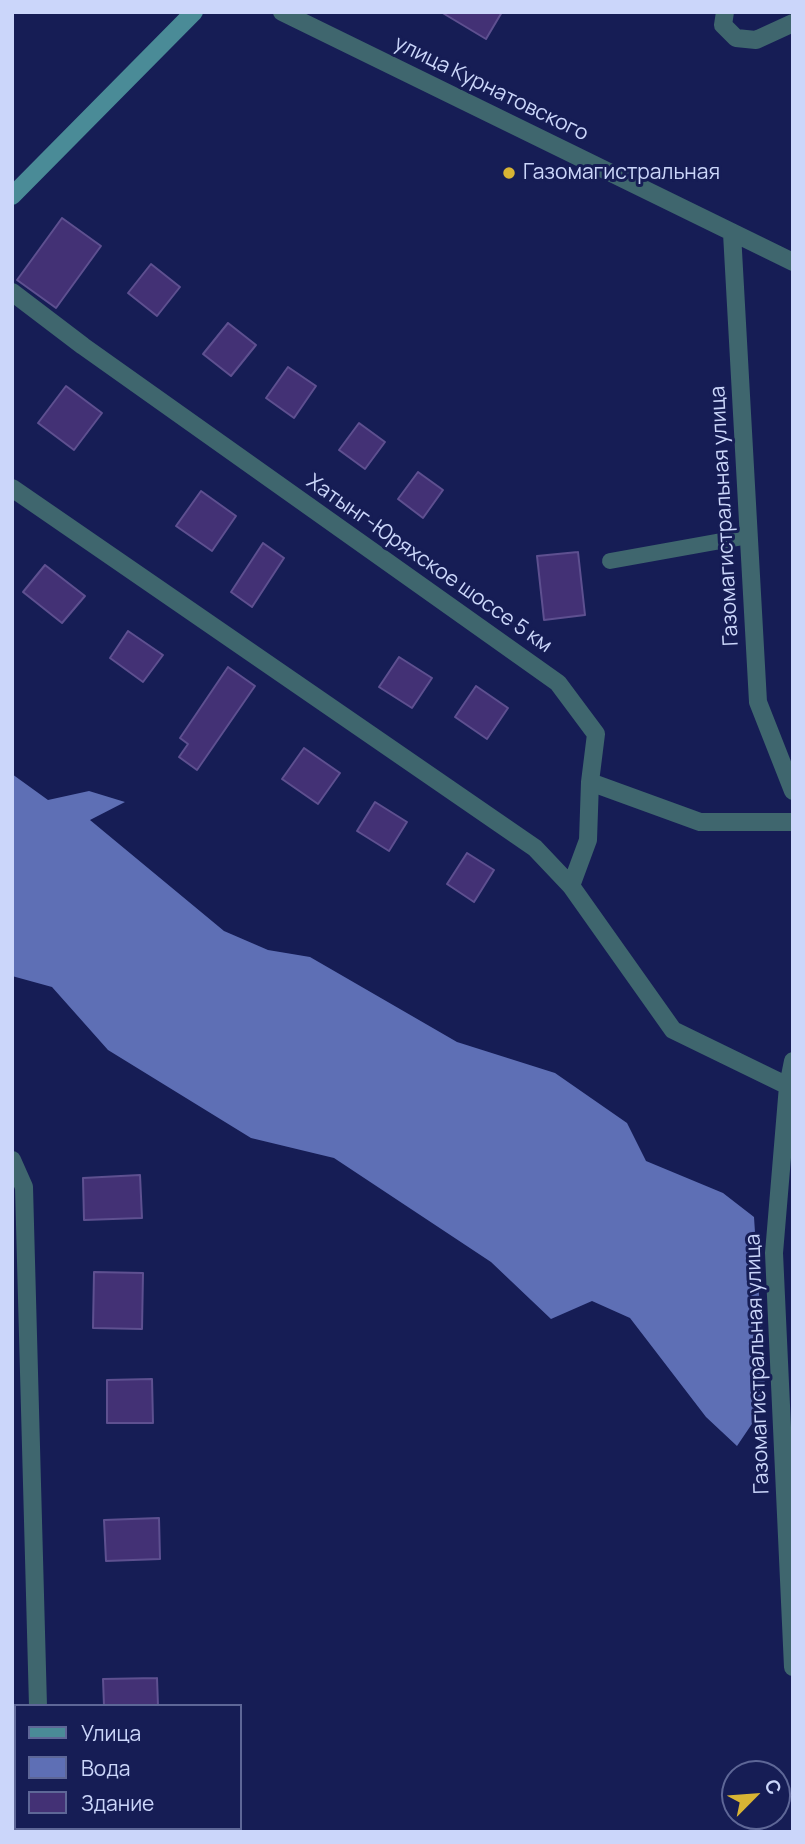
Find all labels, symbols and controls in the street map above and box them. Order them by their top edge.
street label: улица Курнатовского [390,31,592,147]
place label: Газомагистральная [523,160,720,186]
marker: Газомагистральная [501,165,517,181]
street label: Газомагистральная улица [706,385,744,647]
street label: Хатынг-Юряхское шоссе 5 км [301,469,557,659]
street label: Газомагистральная улица [741,1233,775,1495]
legend [14,1704,242,1830]
text: Улица [81,1719,141,1747]
text: Вода [81,1754,131,1782]
north arrow [721,1760,791,1830]
text: С [758,1775,788,1799]
text: Здание [81,1789,154,1817]

